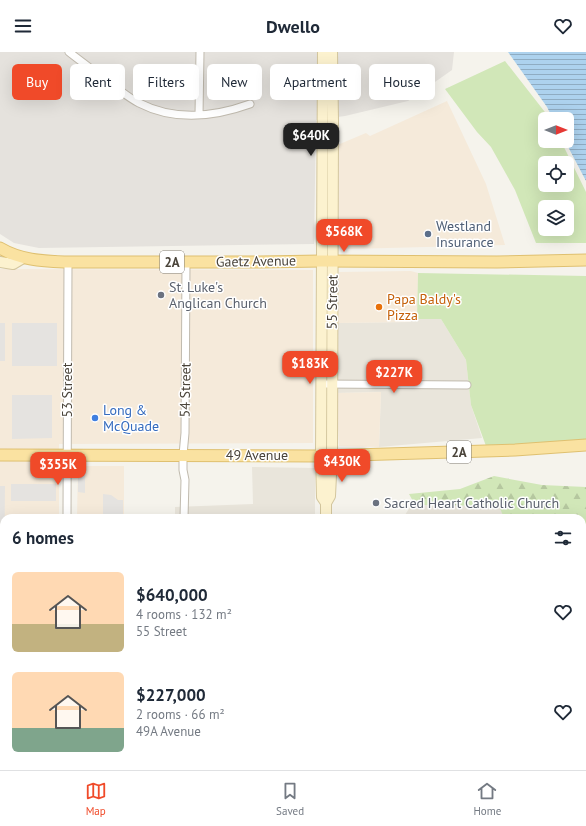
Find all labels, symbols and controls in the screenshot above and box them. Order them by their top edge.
icon: menu [12,15,34,37]
text: Dwello [266,15,320,38]
icon: heart [552,15,574,37]
chip: Buy [12,64,62,100]
chip: Rent [70,64,125,100]
chip: Filters [133,64,199,100]
chip: New [207,64,262,100]
chip: Apartment [270,64,361,100]
chip: House [369,64,435,100]
north arrow [538,112,574,148]
map controls [538,112,574,236]
pin: $640K [283,123,339,157]
text: $640K [292,127,330,144]
button: locate [538,156,574,192]
button: layers [538,200,574,236]
place label: Westland Insurance [436,217,494,251]
pin: $568K [316,219,372,253]
text: $568K [325,223,363,240]
marker: Westland Insurance [423,229,433,239]
road number: 2A [160,251,184,273]
street label: Gaetz Avenue [216,251,296,271]
street label: 55 Street [323,274,341,330]
place label: St. Luke's Anglican Church [169,278,267,312]
marker: St. Luke's Anglican Church [156,290,166,300]
place label: Papa Baldy's Pizza [387,290,461,324]
marker: Papa Baldy's Pizza [374,302,384,312]
pin: $183K [282,351,338,385]
text: $183K [291,355,329,372]
pin: $227K [366,360,422,394]
street label: 53 Street [58,362,76,417]
street label: 54 Street [176,362,194,418]
text: $227K [375,364,413,381]
place label: Long & McQuade [103,401,159,435]
marker: Long & McQuade [90,413,100,423]
road number: 2A [447,441,471,463]
street label: 49 Avenue [226,446,288,464]
pin: $430K [314,449,370,483]
pin: $355K [30,452,86,486]
text: $430K [323,453,361,470]
text: $355K [39,456,77,473]
place label: Sacred Heart Catholic Church [384,494,559,512]
marker: Sacred Heart Catholic Church [371,498,381,508]
text: 6 homes [12,527,74,549]
icon: filters [552,527,574,549]
text: $640,000 [136,584,208,606]
icon: home [44,588,92,636]
icon: heart [552,601,574,623]
text: 4 rooms · 132 m² [136,606,232,623]
text: 55 Street [136,623,187,640]
text: $227,000 [136,684,206,706]
icon: home [44,688,92,736]
icon: heart [552,701,574,723]
text: 2 rooms · 66 m² [136,706,225,723]
text: 49A Avenue [136,723,201,740]
tab: Map [85,780,107,818]
tab: Saved [276,780,304,818]
tab: Home [473,780,501,818]

